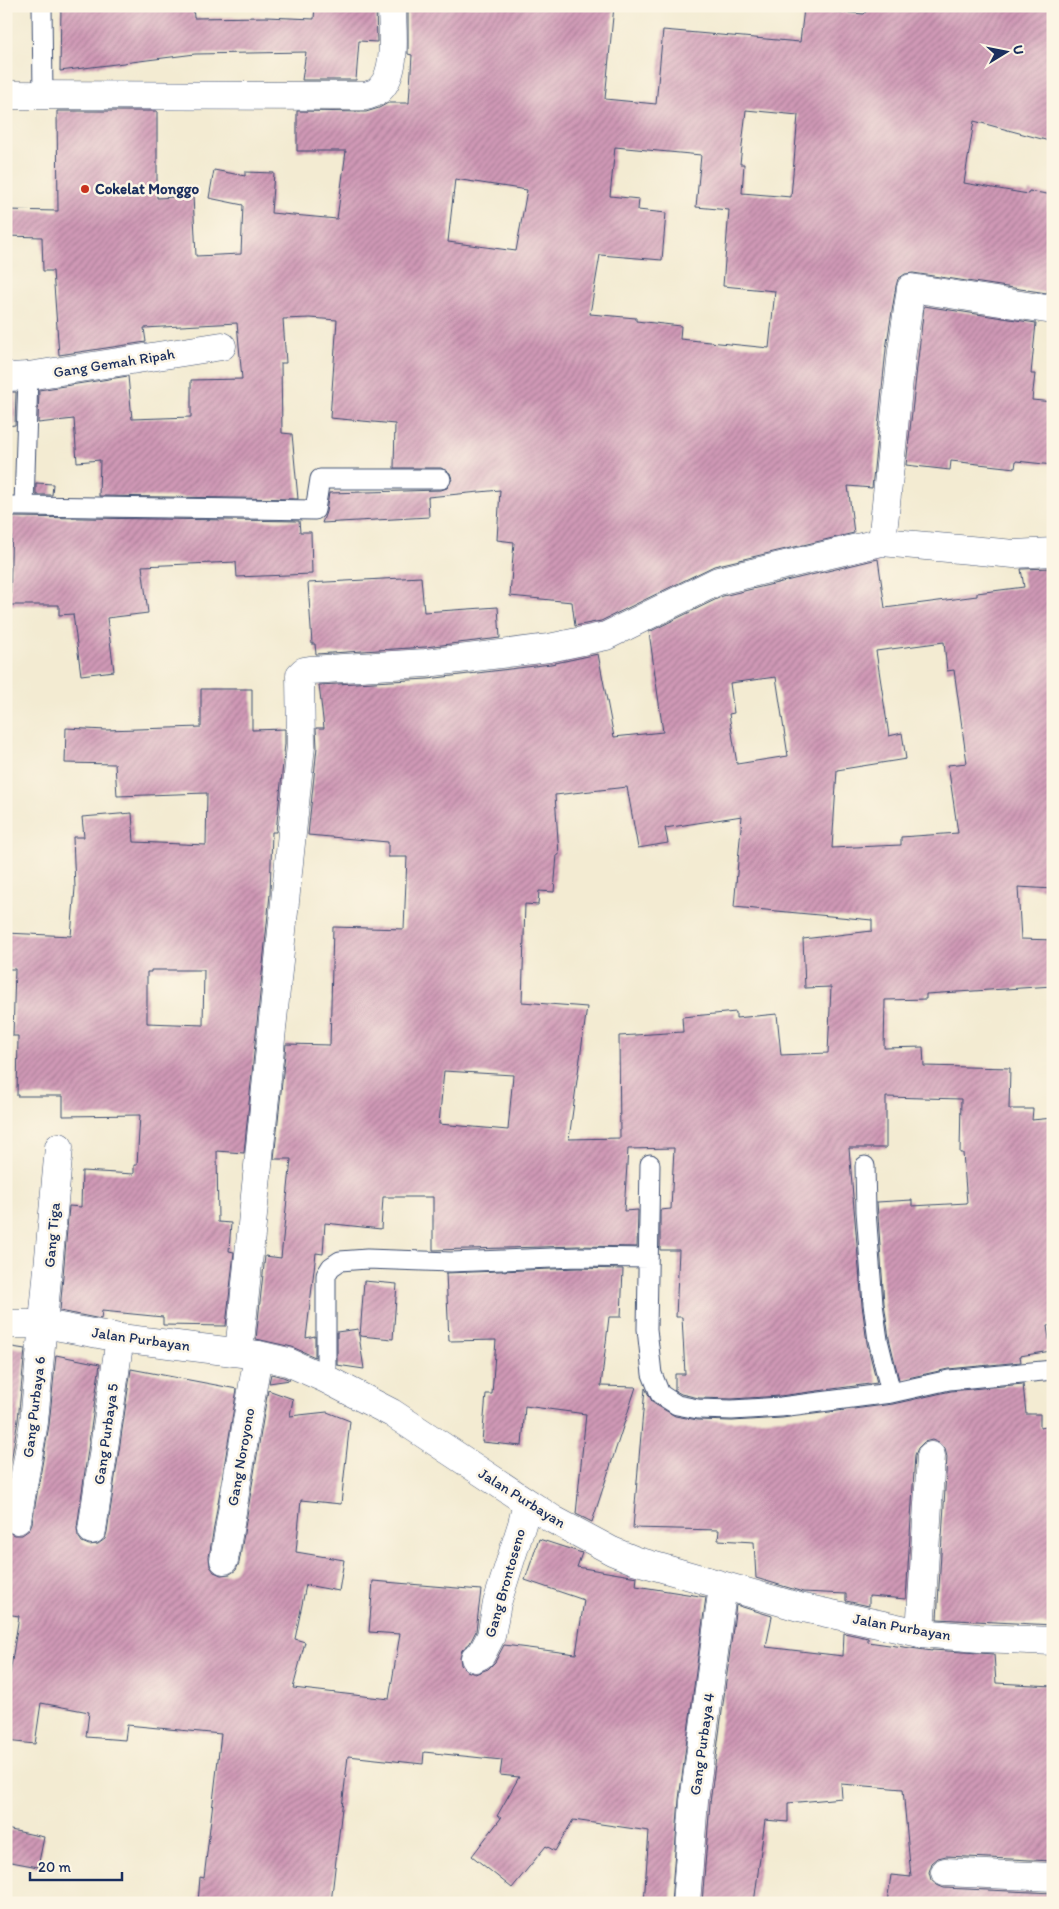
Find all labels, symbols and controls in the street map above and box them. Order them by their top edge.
north arrow [982,28,1032,78]
text: U [1009,44,1027,56]
place label: Cokelat Monggo [95,180,200,199]
marker: Cokelat Monggo [79,183,91,195]
street label: Gang Gemah Ripah [52,345,176,381]
street label: Gang Tiga [40,1201,64,1268]
street label: Jalan Purbayan [91,1323,192,1355]
street label: Gang Purbaya 6 [19,1355,49,1459]
street label: Gang Purbaya 5 [90,1382,122,1486]
street label: Gang Noroyono [224,1407,258,1507]
street label: Jalan Purbayan [475,1464,569,1532]
street label: Gang Brontoseno [481,1526,529,1640]
street label: Jalan Purbayan [852,1610,953,1645]
street label: Gang Purbaya 4 [686,1692,718,1796]
scale bar [30,1849,122,1881]
text: 20 m [38,1858,72,1876]

